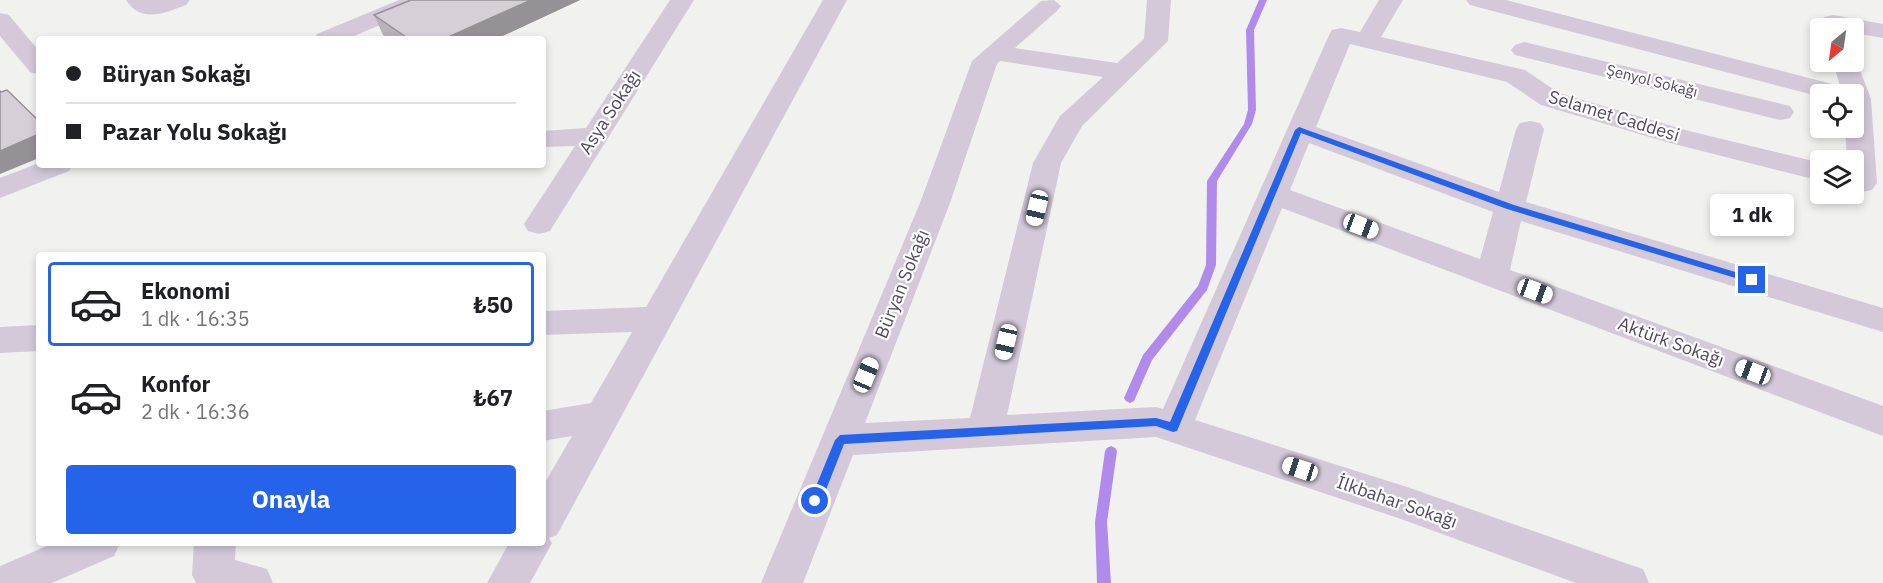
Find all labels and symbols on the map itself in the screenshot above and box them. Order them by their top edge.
north arrow [1810,18,1864,72]
street label: Şenyol Sokağı [1604,60,1700,101]
street label: Asya Sokağı [574,65,645,158]
street label: Selamet Caddesi [1546,85,1682,146]
car [1024,188,1050,228]
callout: 1 dk [1710,193,1794,235]
car [1341,211,1381,241]
street label: Büryan Sokağı [869,226,934,342]
route end [1738,266,1765,293]
car [1515,276,1555,306]
street label: Aktürk Sokağı [1615,312,1727,371]
car [993,322,1019,362]
car [851,355,881,395]
car [1733,357,1773,387]
car [1280,455,1320,483]
street label: İlkbahar Sokağı [1334,470,1460,533]
route start [801,487,828,514]

